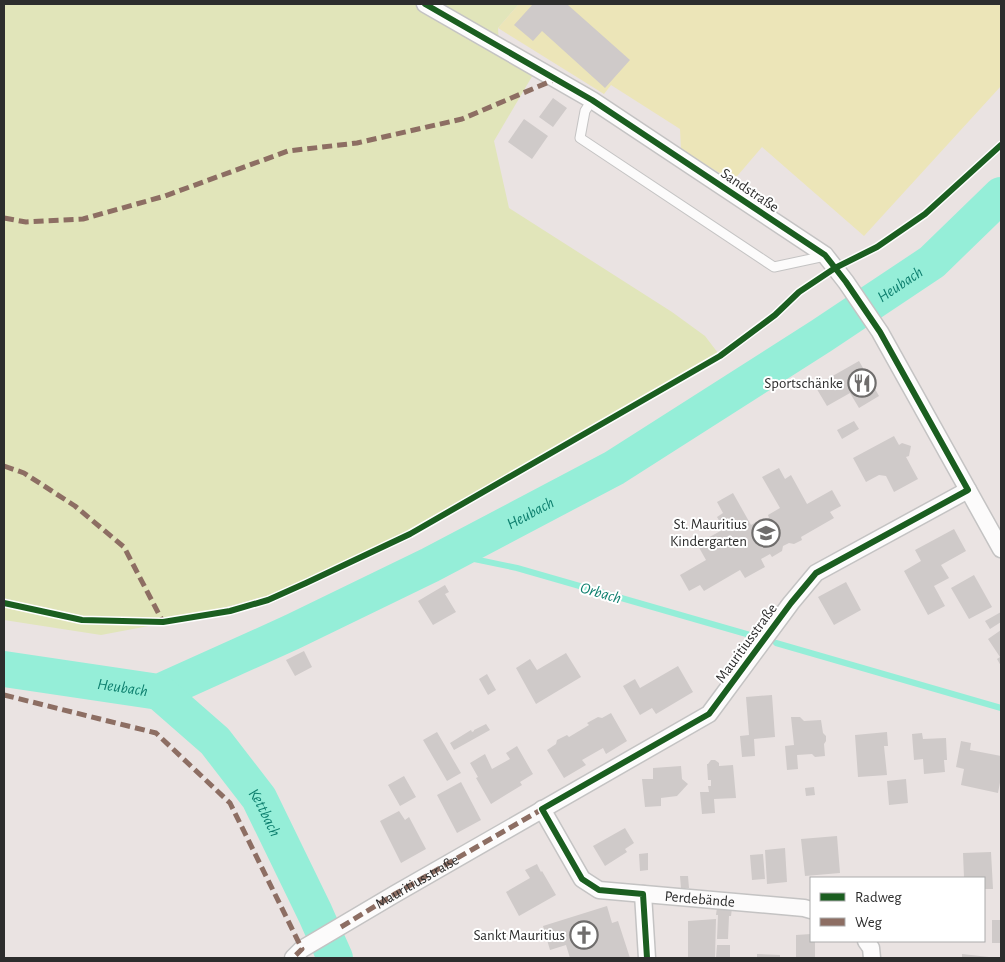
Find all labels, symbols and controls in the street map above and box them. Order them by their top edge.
street label: Sandstraße [718,166,781,215]
water label: Heubach [875,264,926,305]
restaurant icon: Sportschänke [847,368,877,398]
place label: Sportschänke [764,376,843,391]
water label: Heubach [504,494,557,532]
place label: St. Mauritius Kindergarten [670,517,747,549]
school or university icon: St. Mauritius Kindergarten [751,518,781,548]
water label: Orbach [578,579,623,606]
street label: Mauritiusstraße [713,601,780,685]
water label: Heubach [96,676,149,699]
water label: Kettbach [246,786,283,839]
street label: Mauritiusstraße [373,852,462,912]
legend [810,877,985,942]
street label: Perdebände [664,889,736,910]
text: Radweg [855,890,902,905]
text: Weg [855,915,883,930]
church icon: Sankt Mauritius [569,920,599,950]
place label: Sankt Mauritius [473,928,565,943]

